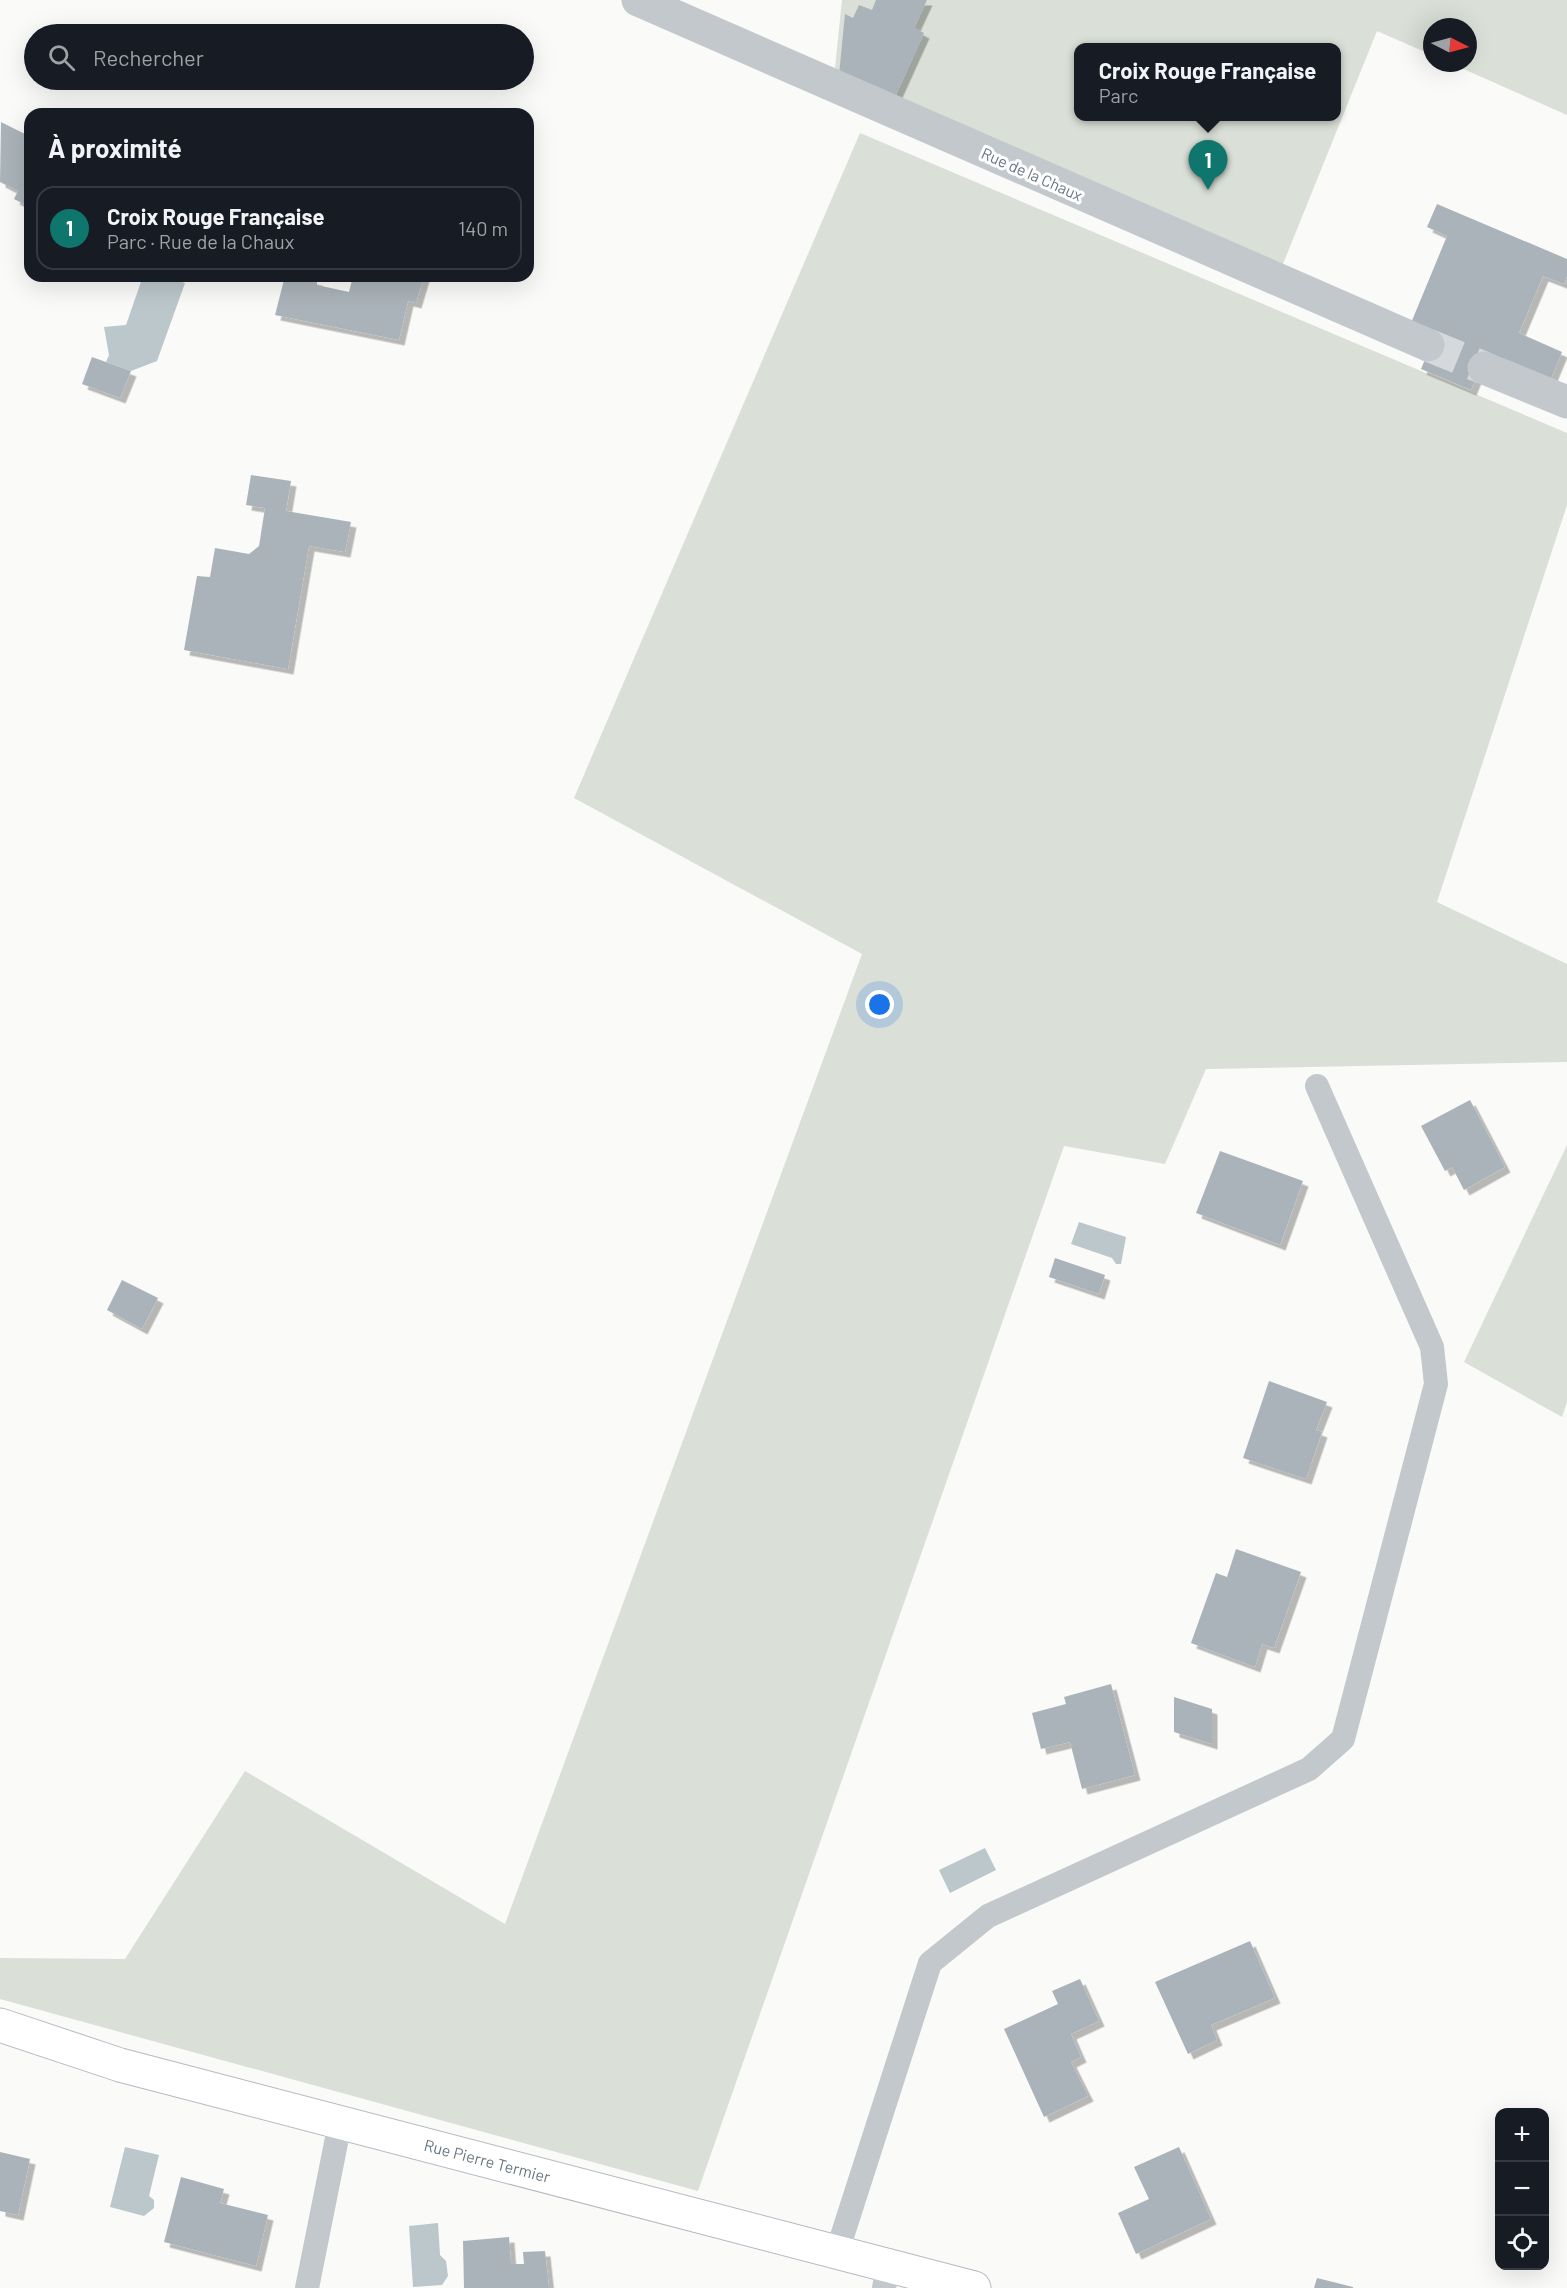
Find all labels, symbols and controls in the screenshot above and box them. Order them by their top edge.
north arrow [1423,18,1477,72]
search box [24,24,534,90]
icon: search [45,41,78,74]
popup [1074,43,1341,121]
text: Rechercher [93,44,204,70]
text: Croix Rouge Française [1099,57,1316,83]
text: Parc [1099,83,1138,107]
text: À proximité [48,132,182,163]
pin: 1 [1188,140,1228,190]
street label: Rue de la Chaux [979,143,1086,204]
text: Croix Rouge Française [107,203,325,229]
text: 1 [66,216,73,240]
text: 140 m [458,216,508,240]
text: Parc · Rue de la Chaux [107,229,294,253]
your location [865,990,894,1019]
map controls [1495,2108,1549,2270]
button: + [1495,2108,1549,2162]
street label: Rue Pierre Termier [422,2135,553,2186]
button: − [1495,2162,1549,2216]
button: locate [1495,2216,1549,2270]

